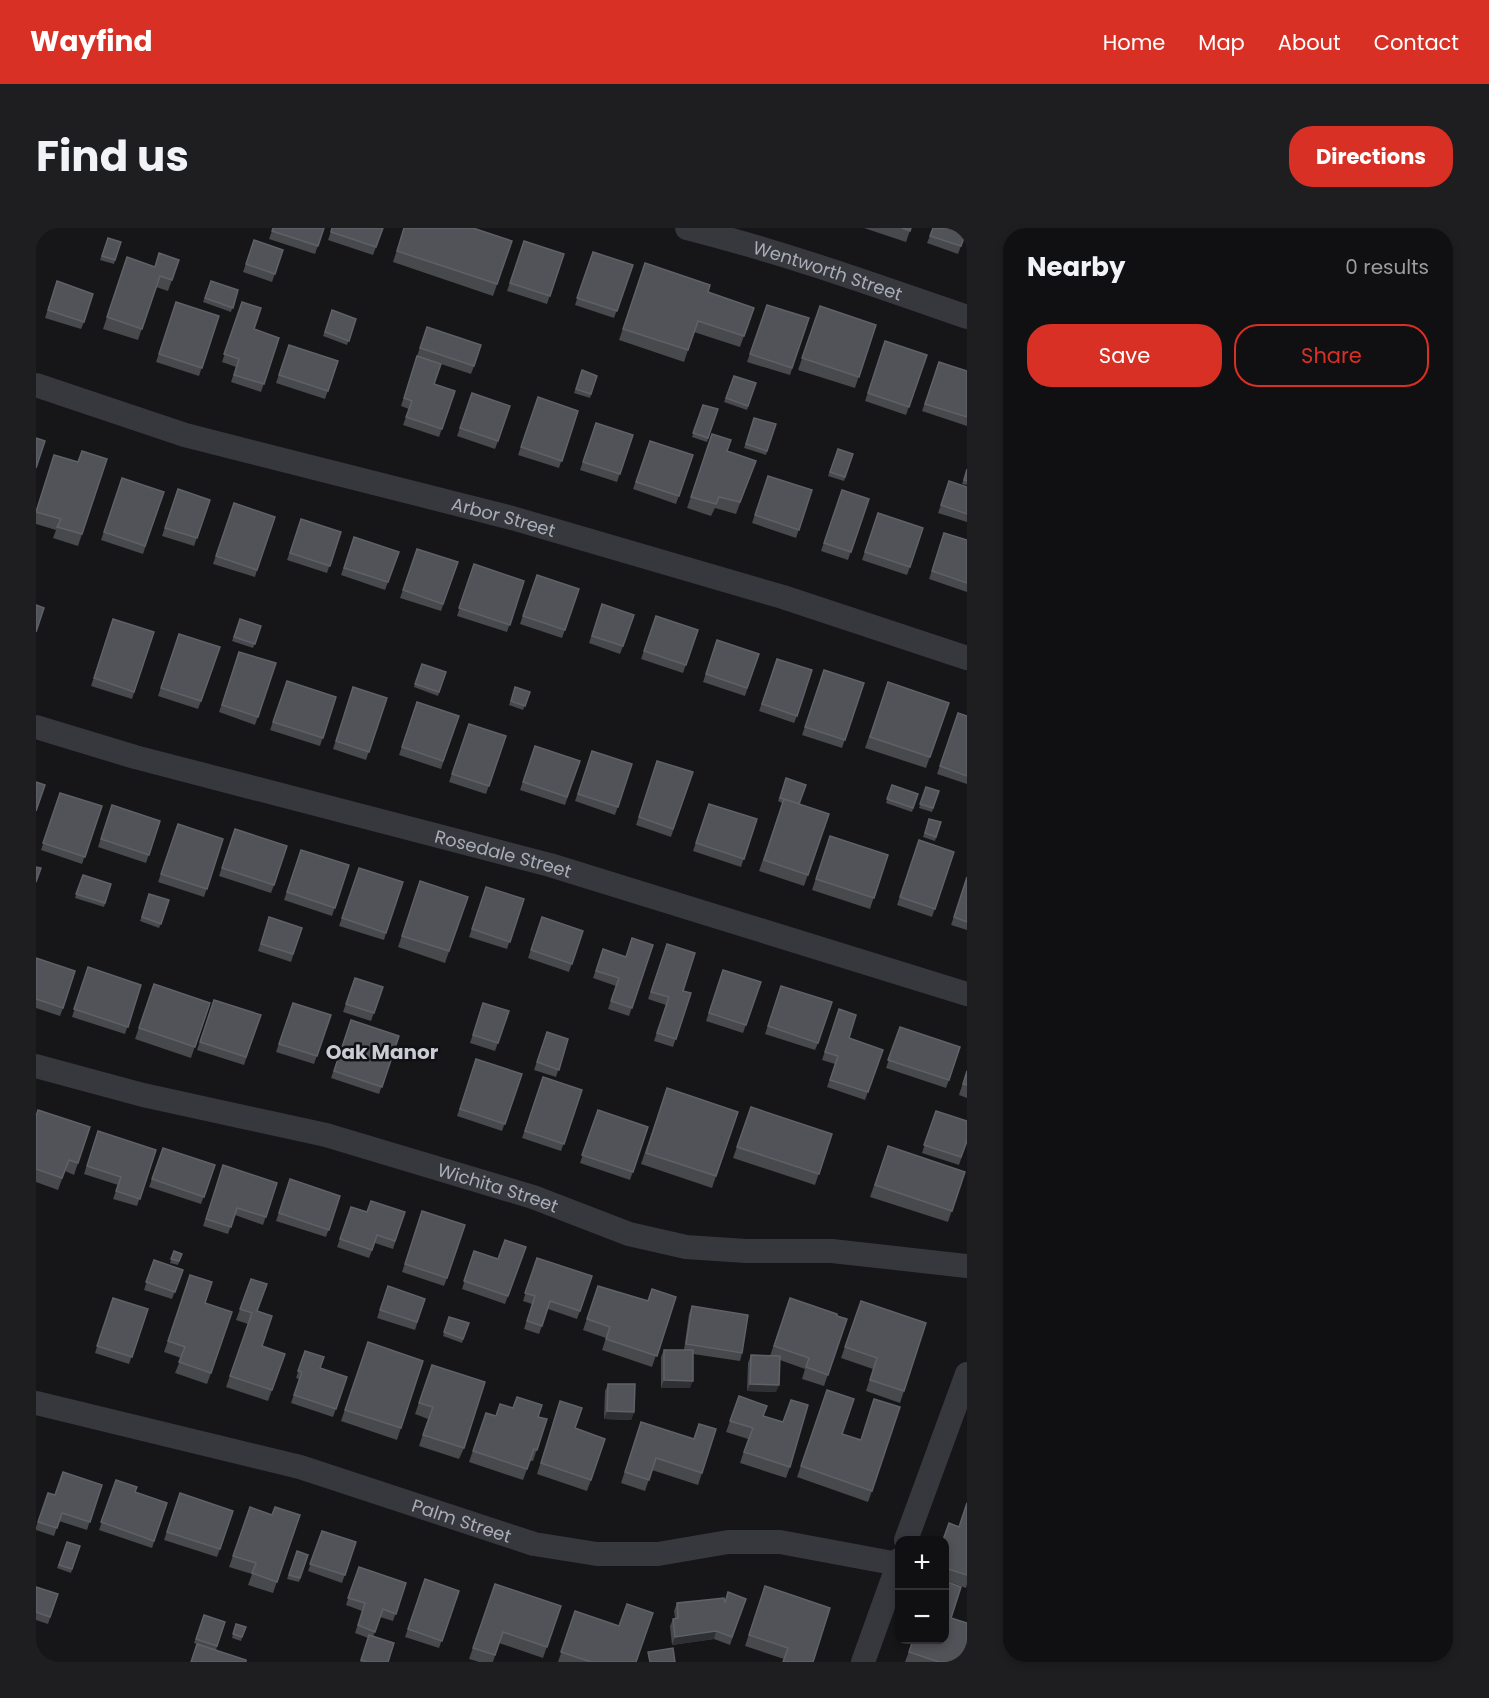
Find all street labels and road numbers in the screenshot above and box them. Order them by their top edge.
street label: Wentworth Street [750,234,906,306]
street label: Arbor Street [449,491,559,543]
street label: Rosedale Street [432,823,575,883]
street label: Wichita Street [435,1157,562,1218]
street label: Palm Street [409,1492,515,1548]

